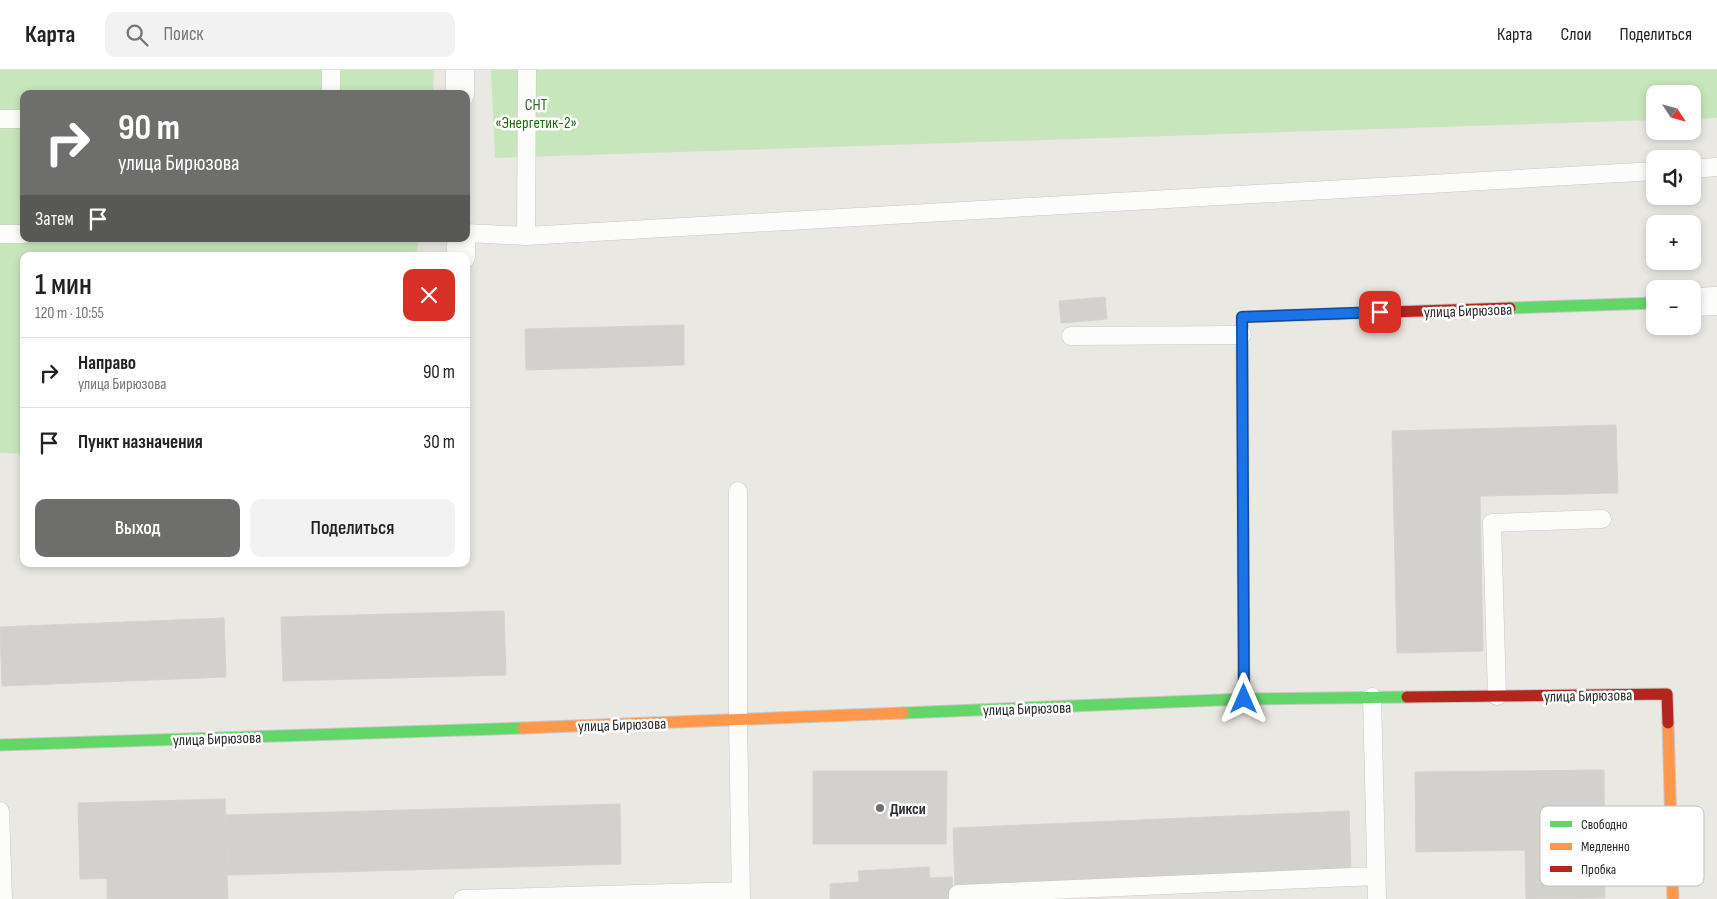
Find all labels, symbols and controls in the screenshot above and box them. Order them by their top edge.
search box [105,12,455,57]
text: Карта [25,20,75,49]
icon: search [123,21,151,49]
text: Поиск [163,23,204,46]
text: Карта [1497,24,1533,45]
text: Слои [1561,24,1592,45]
text: Поделиться [1620,24,1692,45]
north arrow [1646,85,1701,140]
map controls [1646,85,1701,335]
park label: СНТ «Энергетик-2» [495,96,577,133]
text: 90 m [118,107,180,150]
icon: right [35,110,100,175]
text: улица Бирюзова [118,150,240,177]
button: sound [1646,150,1701,205]
icon: arrive [84,205,112,233]
text: Затем [35,208,74,231]
button: + [1646,215,1701,270]
text: 1 мин [35,267,92,303]
button: close [403,269,455,321]
button: − [1646,280,1701,335]
pin [1359,291,1401,333]
icon: arrive [1366,298,1394,326]
street label: улица Бирюзова [1424,300,1513,323]
text: 120 m · 10:55 [35,304,104,323]
text: Направо [78,352,136,375]
icon: right [35,359,63,387]
text: 90 m [423,361,455,384]
text: улица Бирюзова [78,375,166,394]
icon: arrive [35,429,63,457]
text: Пункт назначения [78,431,203,454]
text: 30 m [423,431,455,454]
button: Выход [35,499,240,557]
button: Поделиться [250,499,455,557]
position arrow [1217,672,1269,724]
street label: улица Бирюзова [1544,686,1632,707]
street label: улица Бирюзова [983,698,1072,721]
street label: улица Бирюзова [578,714,667,737]
street label: улица Бирюзова [173,728,262,751]
place label: Дикси [890,800,926,819]
marker: Дикси [874,802,886,814]
legend [1540,806,1704,886]
text: Свободно [1581,816,1628,833]
text: Медленно [1581,838,1630,855]
text: Пробка [1581,861,1616,878]

